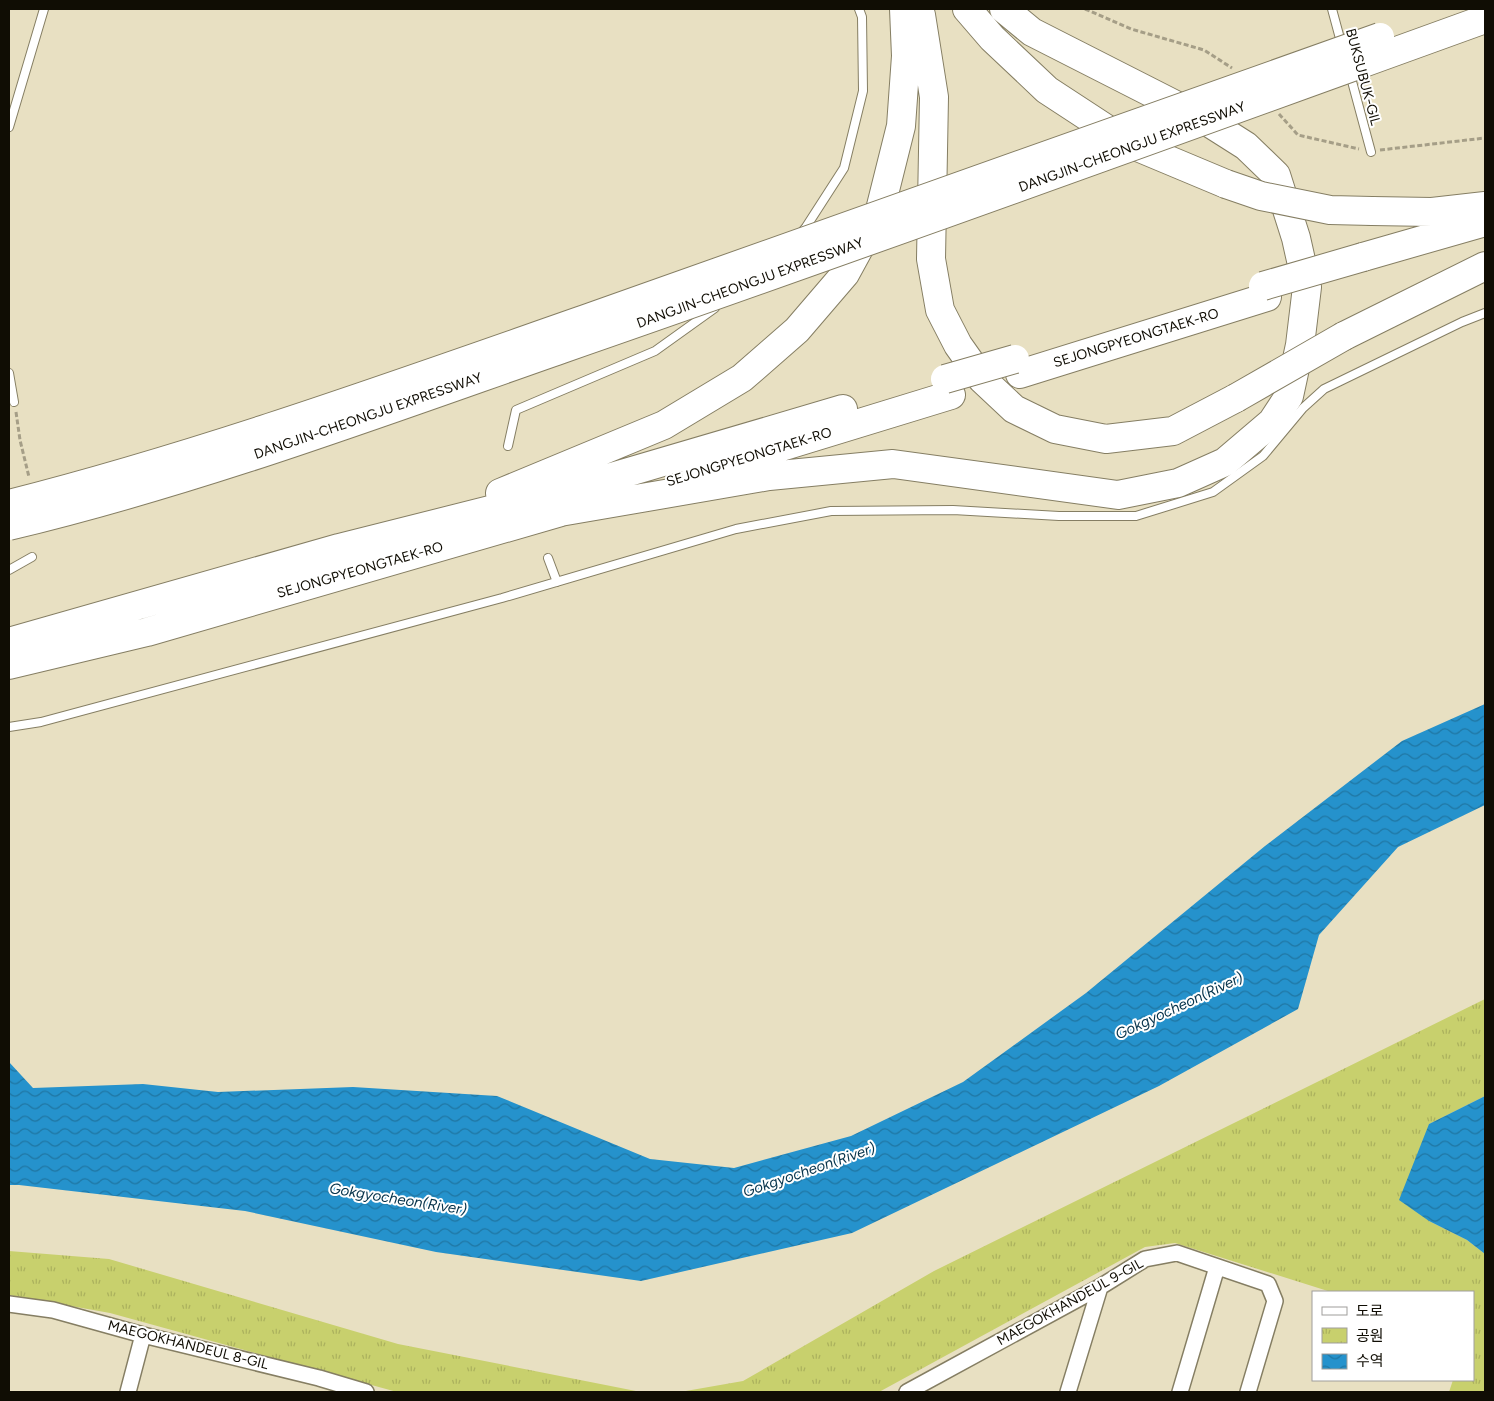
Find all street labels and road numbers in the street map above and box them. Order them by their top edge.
street label: BUKSUBUK-GIL [1342,27,1384,128]
street label: DANGJIN-CHEONGJU EXPRESSWAY [1016,98,1248,196]
street label: DANGJIN-CHEONGJU EXPRESSWAY [634,234,866,332]
street label: SEJONGPYEONGTAEK-RO [1051,305,1221,371]
street label: DANGJIN-CHEONGJU EXPRESSWAY [252,369,485,463]
street label: SEJONGPYEONGTAEK-RO [664,424,834,490]
street label: SEJONGPYEONGTAEK-RO [275,538,445,602]
street label: MAEGOKHANDEUL 9-GIL [994,1254,1147,1349]
street label: MAEGOKHANDEUL 8-GIL [106,1317,271,1373]

